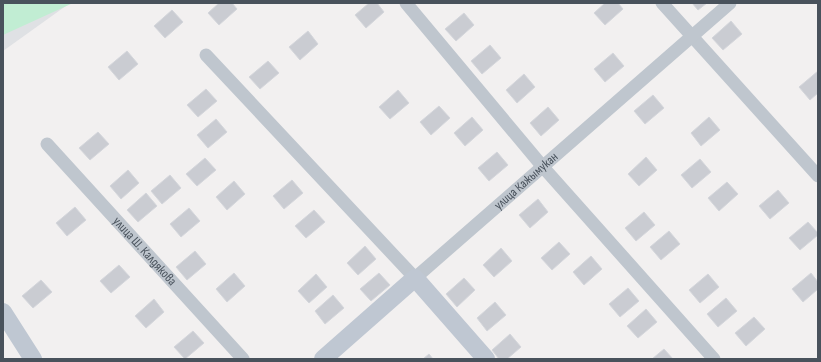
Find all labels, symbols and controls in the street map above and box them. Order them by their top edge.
street label: улица Кажымукан [491,149,561,213]
street label: улица Ш. Калдякова [109,213,180,289]

